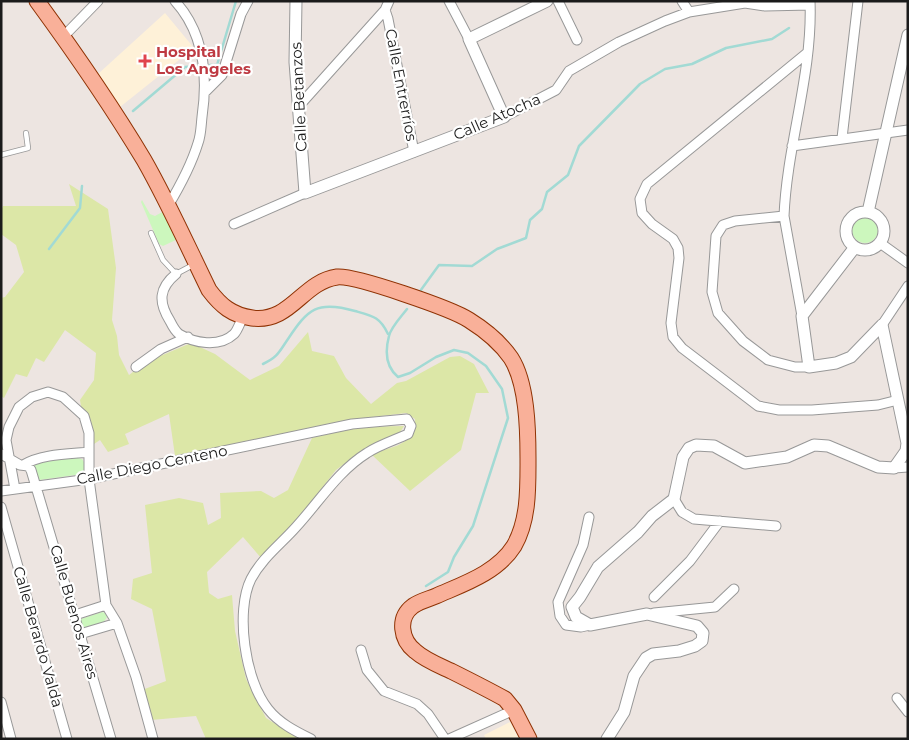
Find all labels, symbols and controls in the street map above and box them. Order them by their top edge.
street label: Calle Entrerríos [381,27,422,143]
place label: Hospital Los Angeles [156,42,251,78]
street label: Calle Betanzos [286,42,311,152]
marker: Hospital Los Angeles [138,54,152,68]
street label: Calle Atocha [450,89,543,144]
street label: Calle Diego Centeno [75,441,229,488]
street label: Calle Buenos Aires [46,543,103,681]
street label: Calle Berardo Valda [9,564,68,710]

